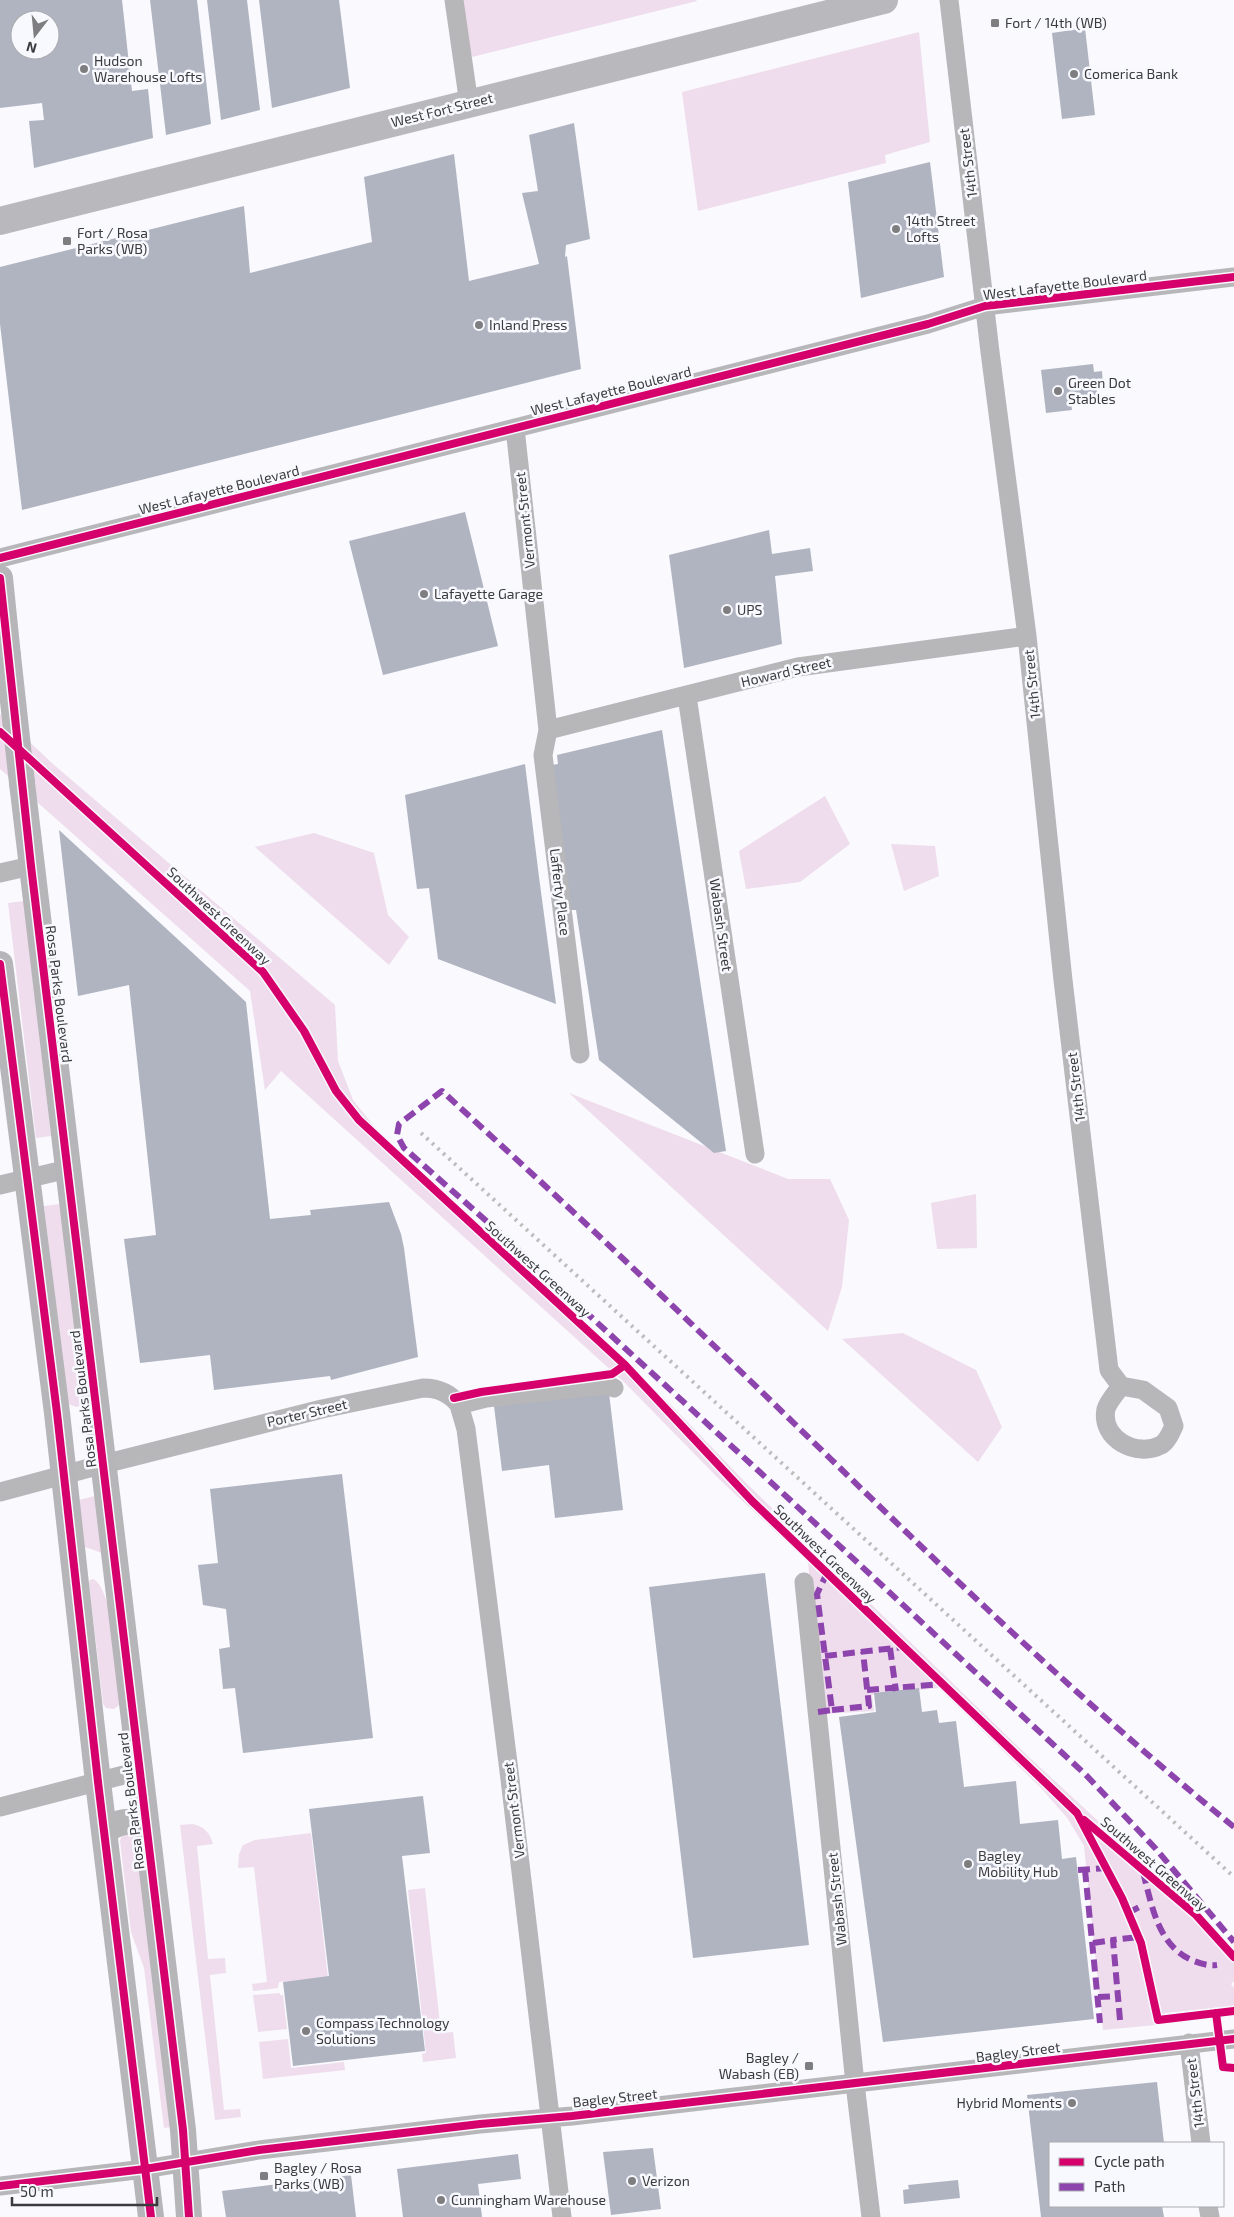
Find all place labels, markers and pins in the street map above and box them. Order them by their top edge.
place label: Fort / 14th (WB) [1005,14,1107,31]
marker: Fort / 14th (WB) [989,17,1001,29]
place label: Hudson Warehouse Lofts [94,52,202,85]
marker: Hudson Warehouse Lofts [78,63,90,75]
place label: Comerica Bank [1084,65,1178,82]
marker: Comerica Bank [1068,68,1080,80]
place label: 14th Street Lofts [906,212,976,245]
marker: 14th Street Lofts [890,223,902,235]
place label: Fort / Rosa Parks (WB) [77,224,148,257]
marker: Fort / Rosa Parks (WB) [61,235,73,247]
place label: Inland Press [489,316,567,333]
marker: Inland Press [473,319,485,331]
place label: Green Dot Stables [1068,374,1131,407]
marker: Green Dot Stables [1052,385,1064,397]
place label: Lafayette Garage [434,585,543,602]
marker: Lafayette Garage [418,588,430,600]
place label: UPS [737,601,763,618]
marker: UPS [721,604,733,616]
place label: Bagley Mobility Hub [978,1847,1058,1880]
marker: Bagley Mobility Hub [962,1858,974,1870]
place label: Compass Technology Solutions [316,2014,450,2047]
marker: Compass Technology Solutions [300,2025,312,2037]
place label: Bagley / Wabash (EB) [719,2049,799,2082]
marker: Bagley / Wabash (EB) [803,2060,815,2072]
place label: Hybrid Moments [956,2094,1062,2111]
marker: Hybrid Moments [1066,2097,1078,2109]
place label: Bagley / Rosa Parks (WB) [274,2159,362,2192]
marker: Bagley / Rosa Parks (WB) [258,2170,270,2182]
place label: Verizon [642,2172,690,2189]
marker: Verizon [626,2175,638,2187]
place label: Cunningham Warehouse [451,2191,606,2208]
marker: Cunningham Warehouse [435,2194,447,2206]

